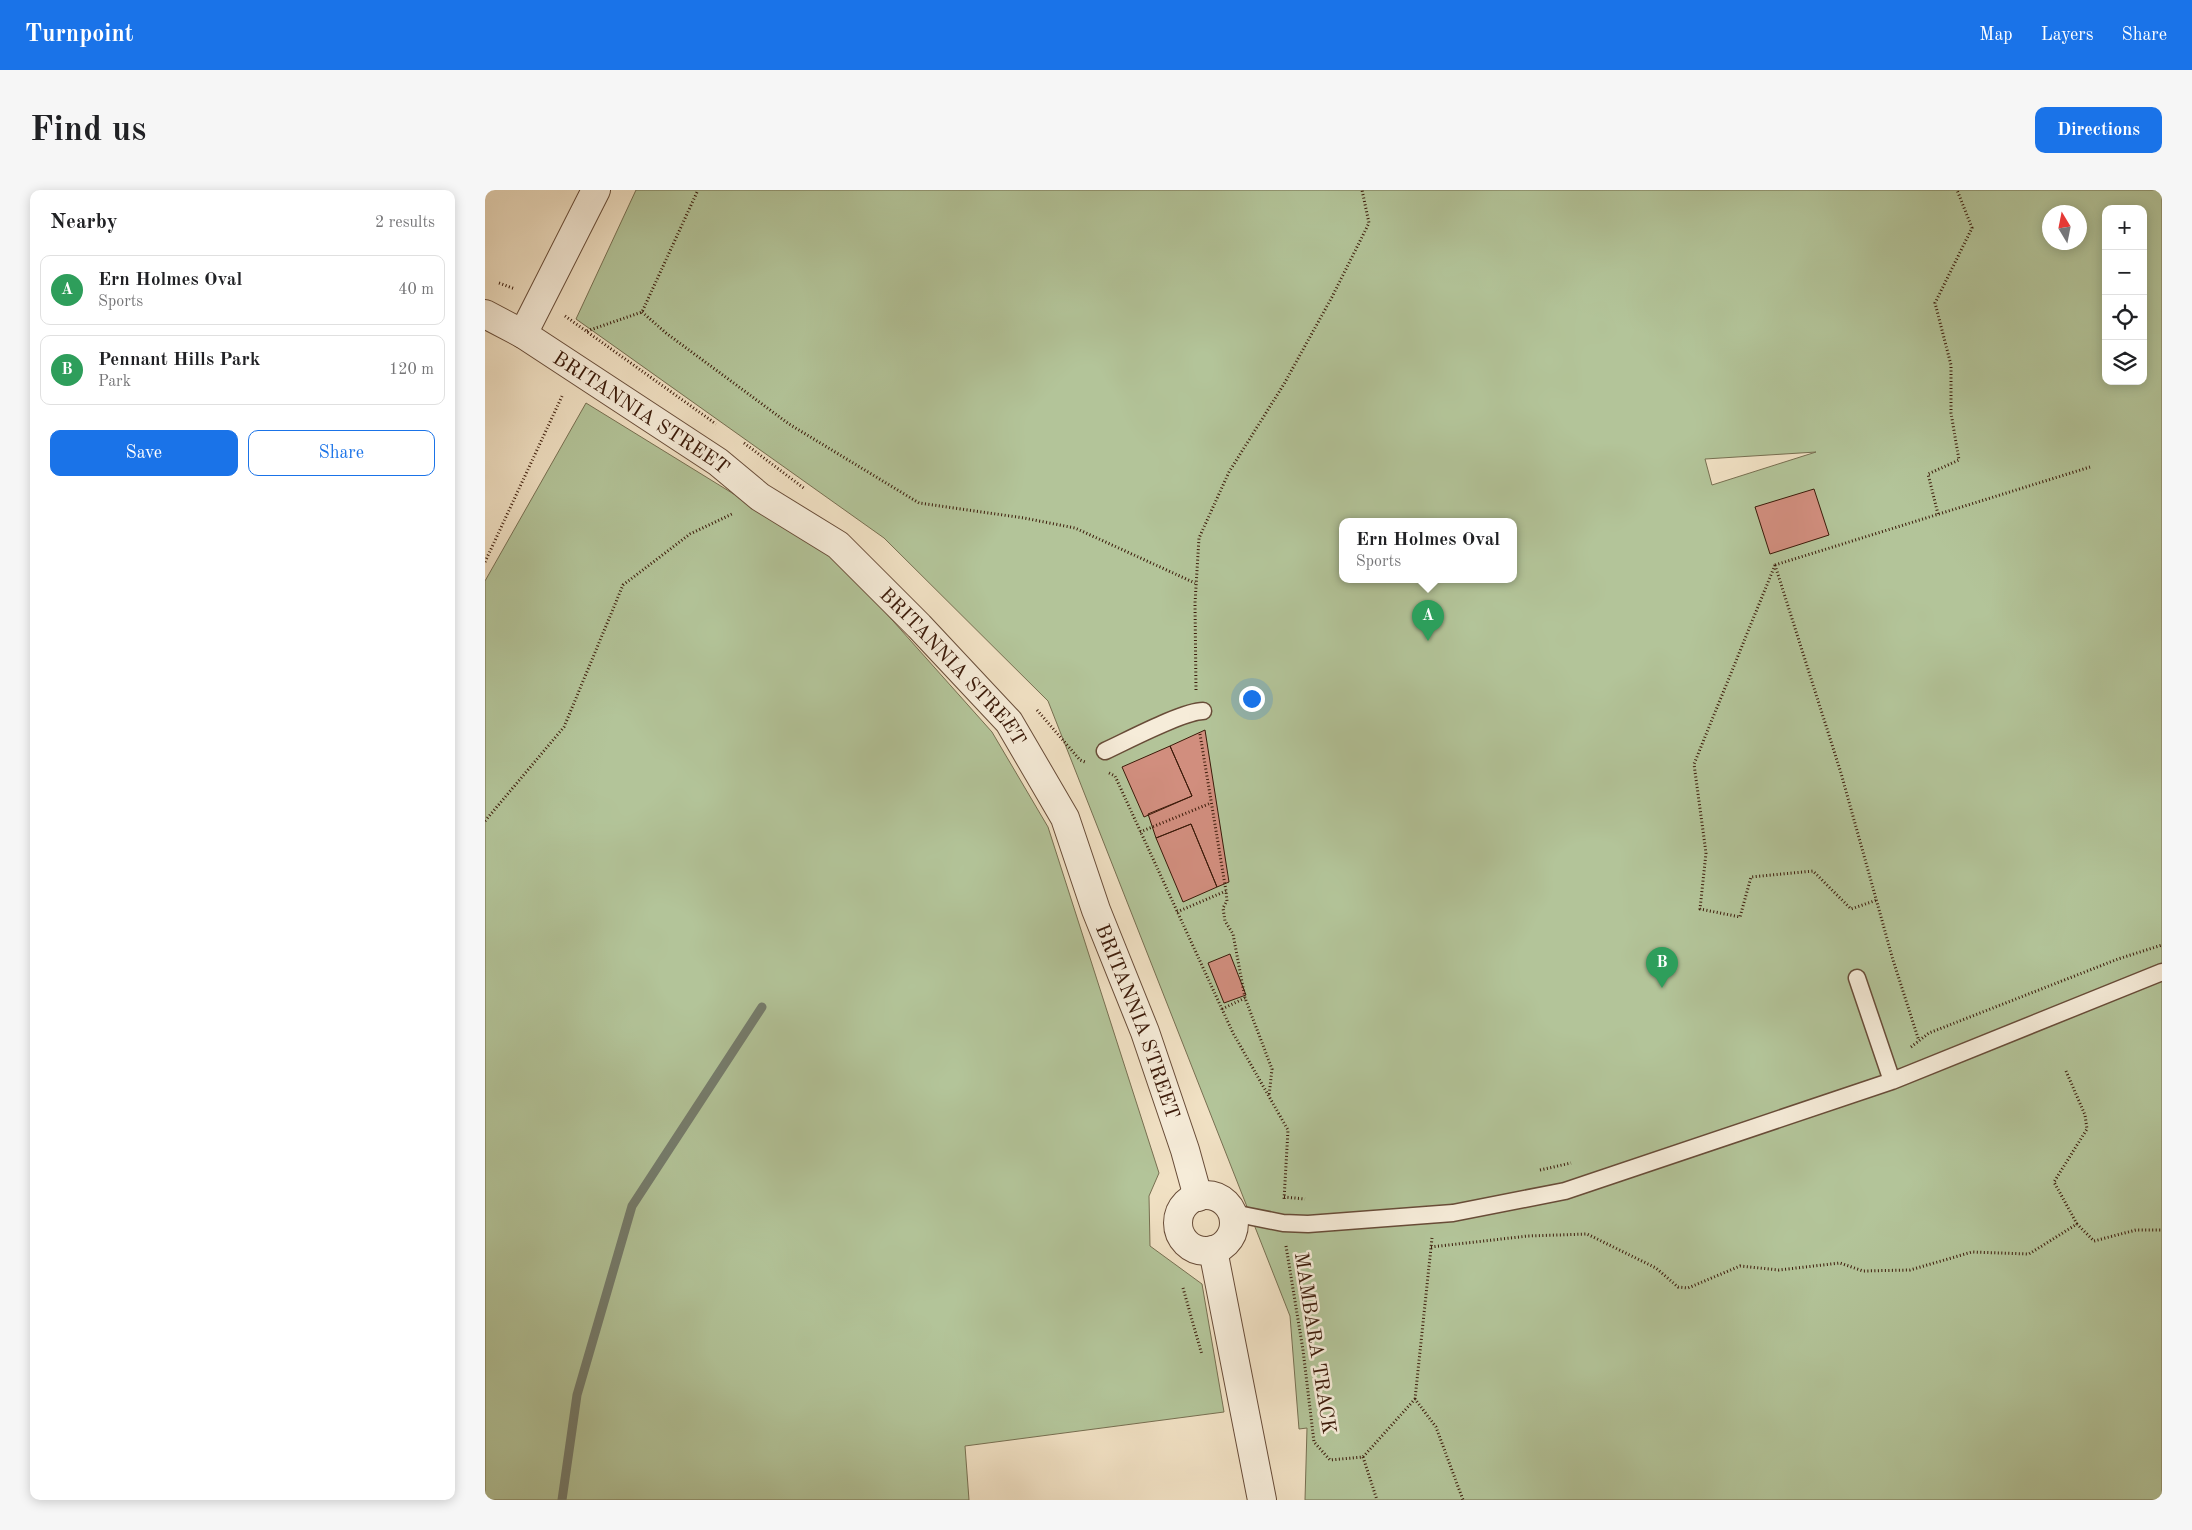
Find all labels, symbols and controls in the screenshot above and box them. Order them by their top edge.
text: Turnpoint [25,23,133,47]
text: Map [1979,26,2013,44]
text: Layers [2041,26,2093,44]
text: Share [2121,26,2167,44]
button: Directions [2035,107,2162,153]
text: Find us [30,113,146,148]
north arrow [2042,205,2087,250]
map controls [2102,205,2147,385]
button: + [2102,205,2147,250]
text: Nearby [50,212,118,233]
text: 2 results [375,215,435,231]
button: − [2102,250,2147,295]
text: Ern Holmes Oval [98,271,242,290]
text: A [61,282,73,298]
text: 40 m [398,282,434,298]
text: Sports [98,294,143,310]
button: locate [2102,295,2147,340]
button: layers [2102,340,2147,385]
street label: BRITANNIA STREET [549,349,732,479]
text: Pennant Hills Park [98,351,260,370]
text: B [61,362,73,378]
text: 120 m [389,362,434,378]
text: Park [98,374,131,390]
button: Save [50,430,238,476]
button: Share [248,430,435,476]
popup [1339,518,1517,583]
text: Ern Holmes Oval [1356,531,1500,550]
text: Sports [1356,554,1401,570]
street label: BRITANNIA STREET [875,585,1028,749]
pin: A [1412,600,1444,641]
your location [1239,686,1265,712]
street label: BRITANNIA STREET [1091,922,1182,1122]
pin: B [1646,947,1678,988]
street label: MAMBARA TRACK [1290,1251,1338,1436]

